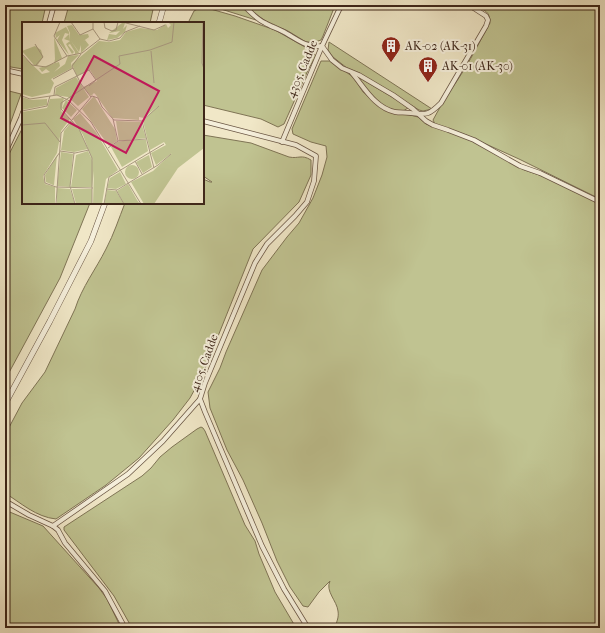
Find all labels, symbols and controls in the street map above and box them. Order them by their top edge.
inset map [22,22,204,204]
building icon: AK-02 (AK-31) [380,35,402,63]
street label: 4305. Cadde [284,38,320,100]
place label: AK-02 (AK-31) [404,39,475,53]
building icon: AK-01 (AK-30) [417,55,439,83]
place label: AK-01 (AK-30) [441,59,513,73]
street label: 4105. Cadde [187,332,221,394]

